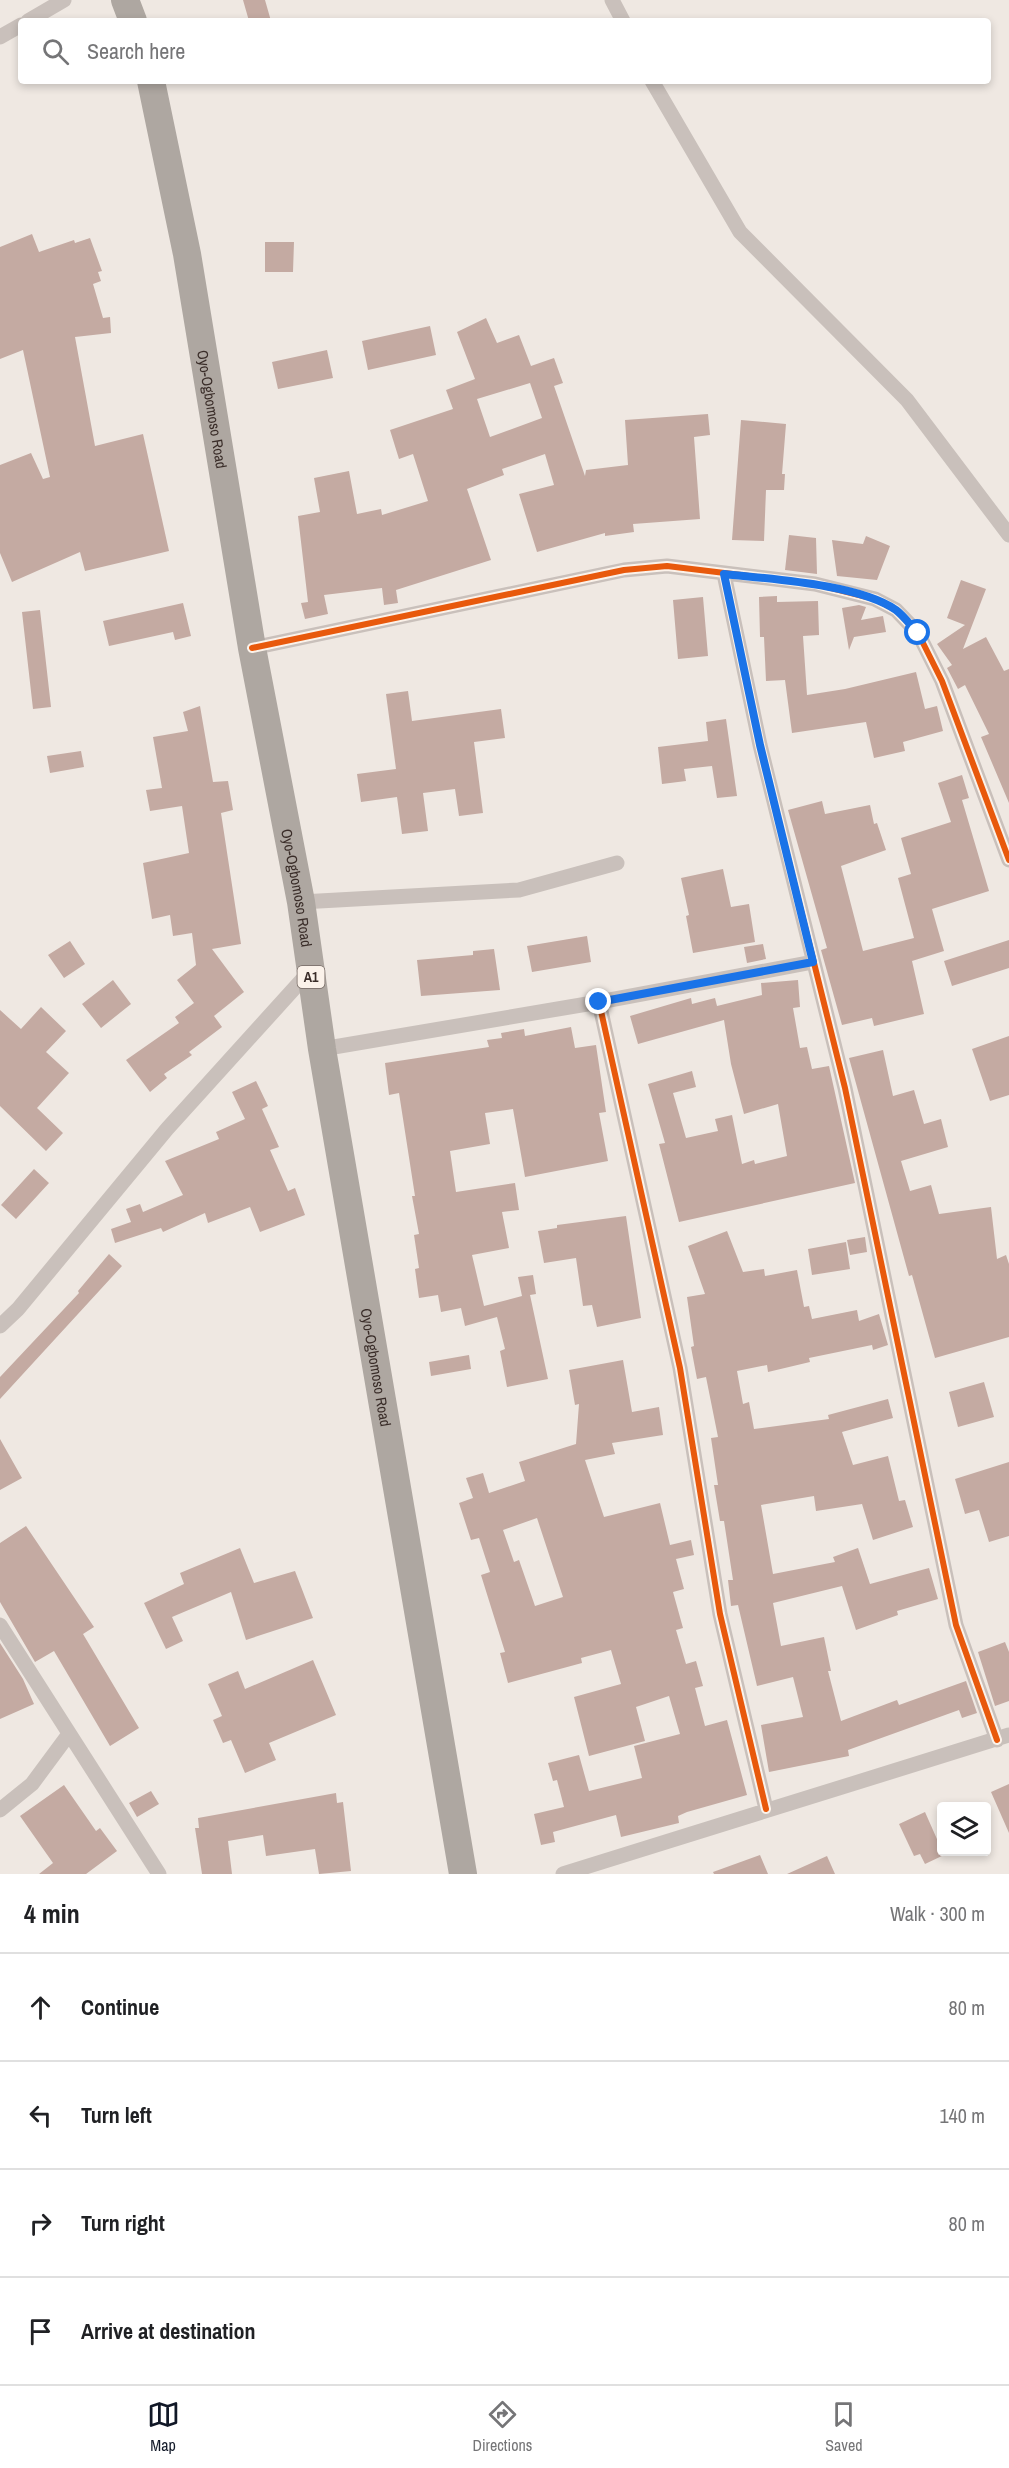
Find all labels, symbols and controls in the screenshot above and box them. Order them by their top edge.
search box [18,18,991,84]
icon: search [39,35,72,68]
text: Search here [87,36,185,66]
street label: Oyo-Ogbomoso Road [192,348,233,470]
route start [904,619,930,645]
street label: Oyo-Ogbomoso Road [277,827,318,948]
road number: A1 [298,966,324,988]
route end [585,988,611,1014]
street label: Oyo-Ogbomoso Road [356,1306,397,1428]
map controls [937,1802,991,1856]
button: layers [937,1802,991,1856]
text: 4 min [24,1896,80,1931]
text: Walk · 300 m [890,1900,985,1927]
icon: ahead [24,1991,57,2024]
text: Continue [81,1992,159,2022]
text: 80 m [949,1994,985,2021]
icon: left [24,2099,57,2132]
text: Turn left [81,2100,152,2130]
text: 140 m [939,2102,985,2129]
icon: right [24,2207,57,2240]
text: Turn right [81,2208,165,2238]
text: 80 m [949,2210,985,2237]
icon: arrive [24,2315,57,2348]
text: Arrive at destination [81,2316,255,2346]
tab: Map [147,2398,180,2456]
tab: Directions [473,2398,532,2456]
tab: Saved [825,2398,863,2456]

